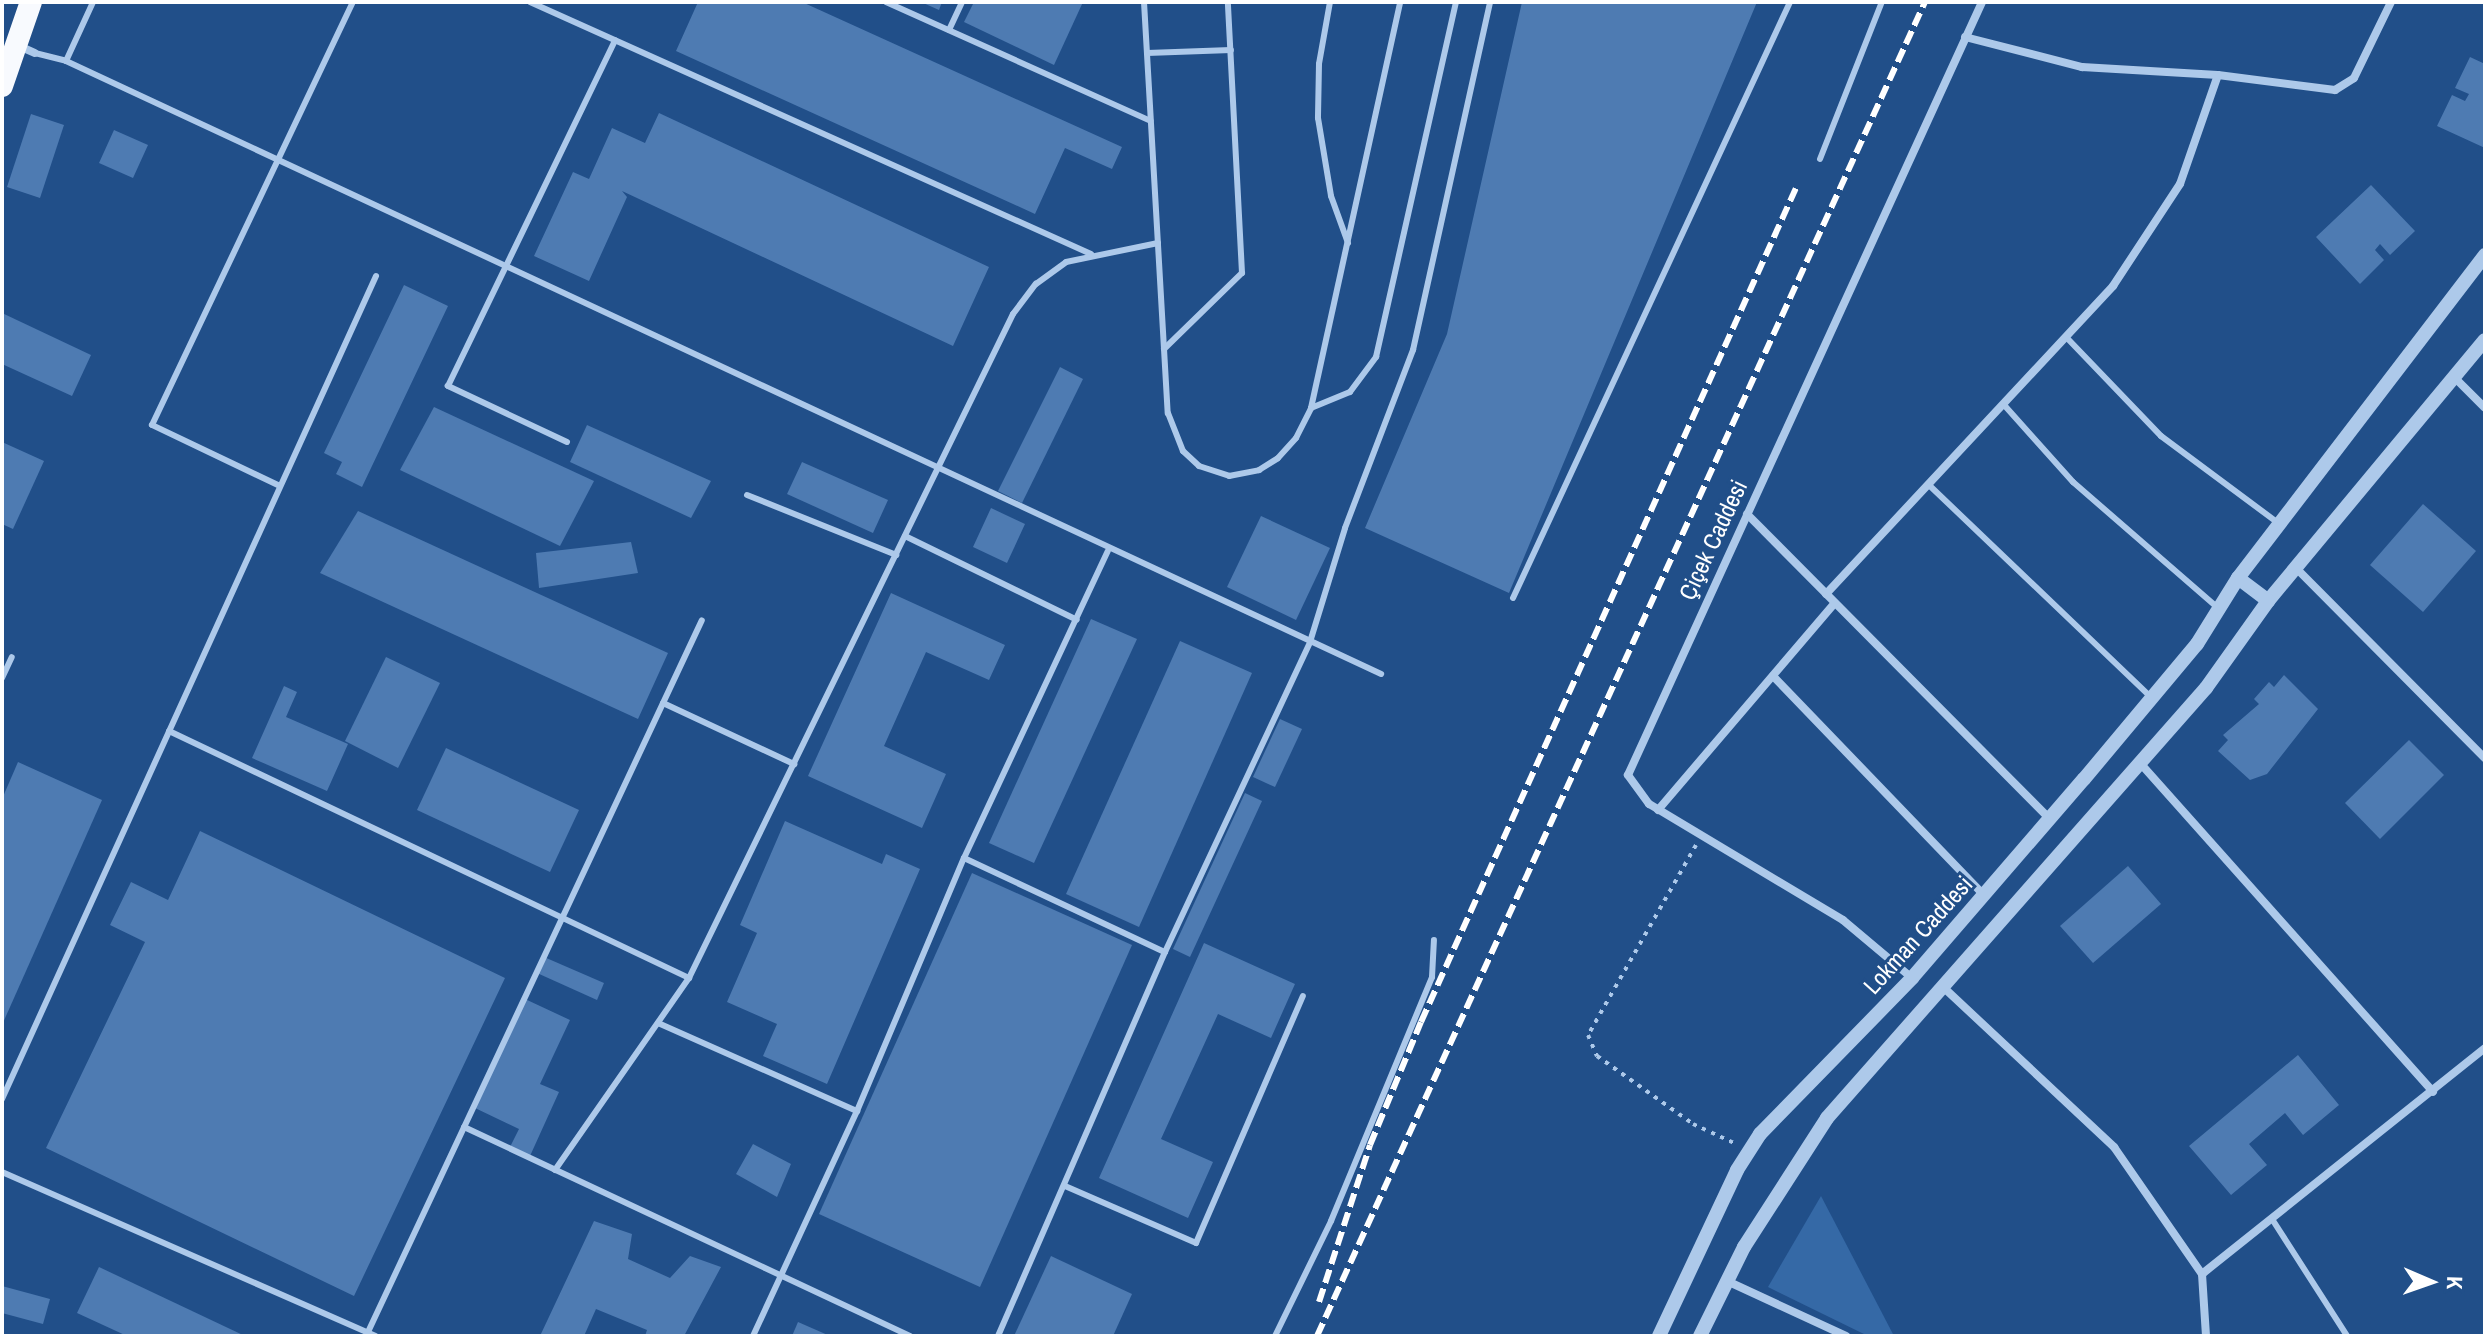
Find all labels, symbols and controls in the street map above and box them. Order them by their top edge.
street label: Çiçek Caddesi [1673,475,1753,605]
street label: Lokman Caddesi [1858,870,1978,1000]
north arrow [2391,1242,2471,1322]
text: K [2440,1276,2470,1290]

